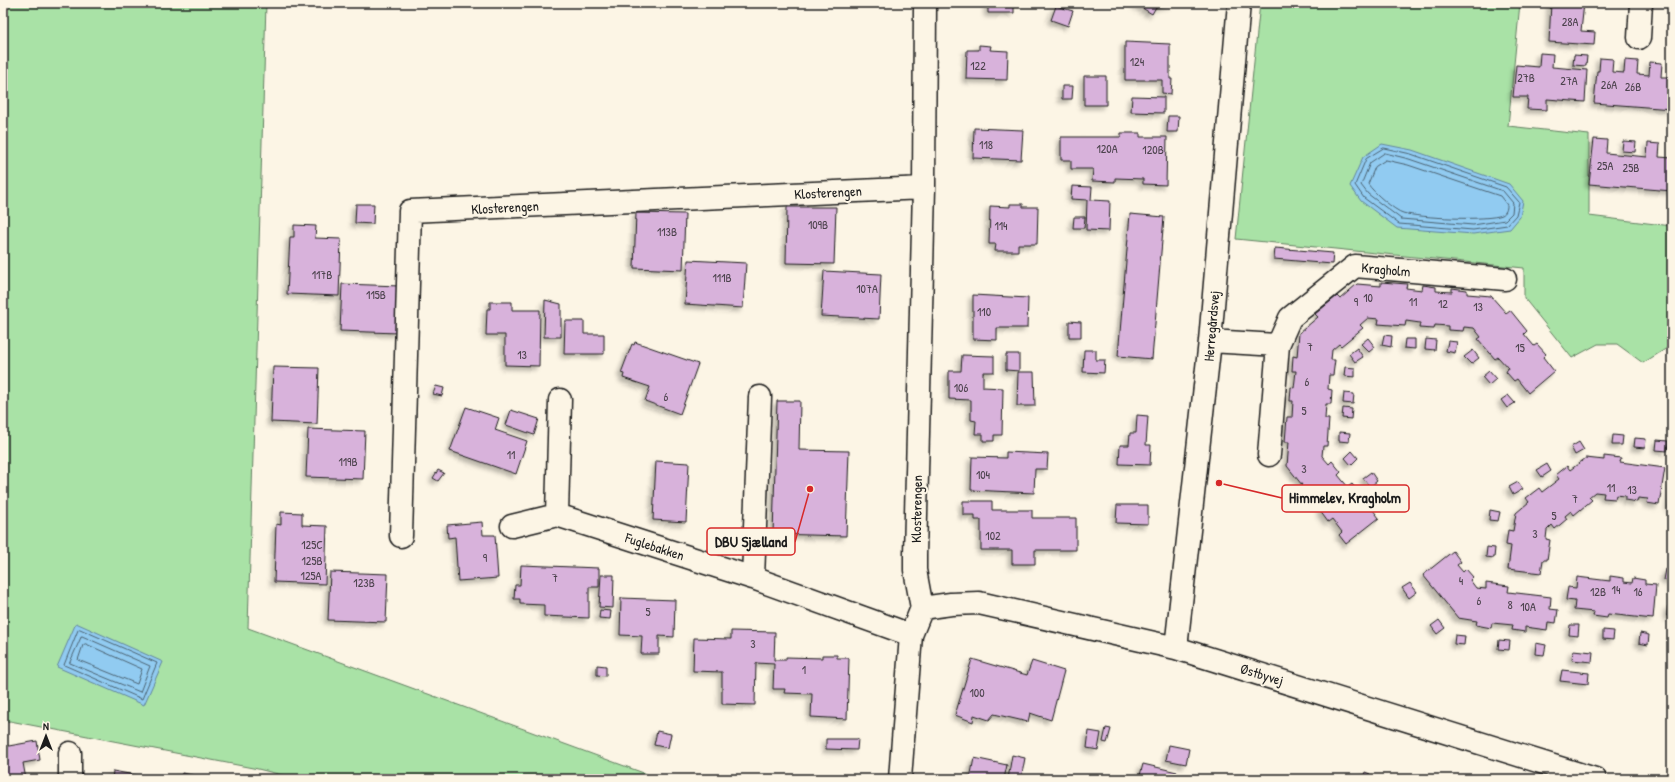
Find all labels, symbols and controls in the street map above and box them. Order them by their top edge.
house number: 28A [1562,13,1578,30]
house number: 124 [1130,53,1145,70]
house number: 122 [970,57,986,74]
house number: 27B [1517,69,1535,86]
house number: 27A [1560,72,1578,89]
house number: 26A [1601,76,1617,93]
house number: 26B [1625,78,1641,95]
house number: 118 [979,136,993,153]
house number: 120A [1096,140,1118,157]
house number: 120B [1142,141,1164,158]
house number: 25A [1597,157,1613,174]
house number: 25B [1623,159,1639,176]
street label: Klosterengen [794,181,862,204]
street label: Klosterengen [471,196,539,219]
house number: 109B [808,216,828,233]
house number: 114 [994,217,1008,234]
house number: 113B [657,223,677,240]
street label: Kragholm [1361,257,1411,282]
house number: 117B [312,266,332,283]
house number: 111B [712,269,732,286]
house number: 107A [856,280,878,297]
house number: 115B [366,286,386,303]
house number: 10 [1363,289,1373,306]
street label: Herregårdsvej [1198,290,1225,362]
house number: 9 [1354,293,1359,310]
house number: 11 [1409,293,1417,310]
house number: 12 [1438,295,1448,312]
house number: 13 [1473,298,1483,315]
house number: 110 [977,303,991,320]
house number: 7 [1307,338,1313,355]
house number: 15 [1515,339,1525,356]
house number: 13 [517,346,527,363]
house number: 6 [1305,373,1310,390]
house number: 106 [954,379,968,396]
house number: 6 [664,388,669,405]
house number: 5 [1301,402,1307,419]
house number: 11 [507,446,515,463]
house number: 119B [338,453,358,470]
house number: 3 [1301,460,1307,477]
house number: 104 [976,466,991,483]
street label: Klosterengen [906,475,927,543]
house number: 11 [1607,479,1615,496]
house number: 13 [1627,481,1637,498]
callout: Himmelev, Kragholm [1282,485,1409,512]
text: Himmelev, Kragholm [1289,487,1401,509]
house number: 7 [1572,490,1578,507]
house number: 5 [1551,507,1557,524]
house number: 3 [1532,525,1538,542]
street label: Fuglebakken [622,527,687,565]
house number: 102 [985,527,1001,544]
callout: DBU Sjælland [707,528,795,555]
text: DBU Sjælland [715,531,787,552]
house number: 125C [301,536,323,553]
house number: 9 [483,549,488,566]
house number: 125B [301,552,323,569]
house number: 125A [301,567,322,584]
house number: 7 [552,569,558,586]
house number: 4 [1459,572,1464,589]
house number: 123B [353,574,375,591]
house number: 14 [1612,581,1621,598]
house number: 12B [1590,583,1606,600]
house number: 16 [1633,583,1643,600]
house number: 6 [1477,592,1482,609]
house number: 8 [1507,596,1513,613]
house number: 10A [1520,598,1536,615]
house number: 5 [645,603,651,620]
house number: 3 [750,635,756,652]
street label: Østbyvej [1238,658,1286,691]
house number: 1 [802,661,806,678]
house number: 100 [969,684,985,701]
north arrow [26,716,66,756]
text: N [43,719,49,733]

